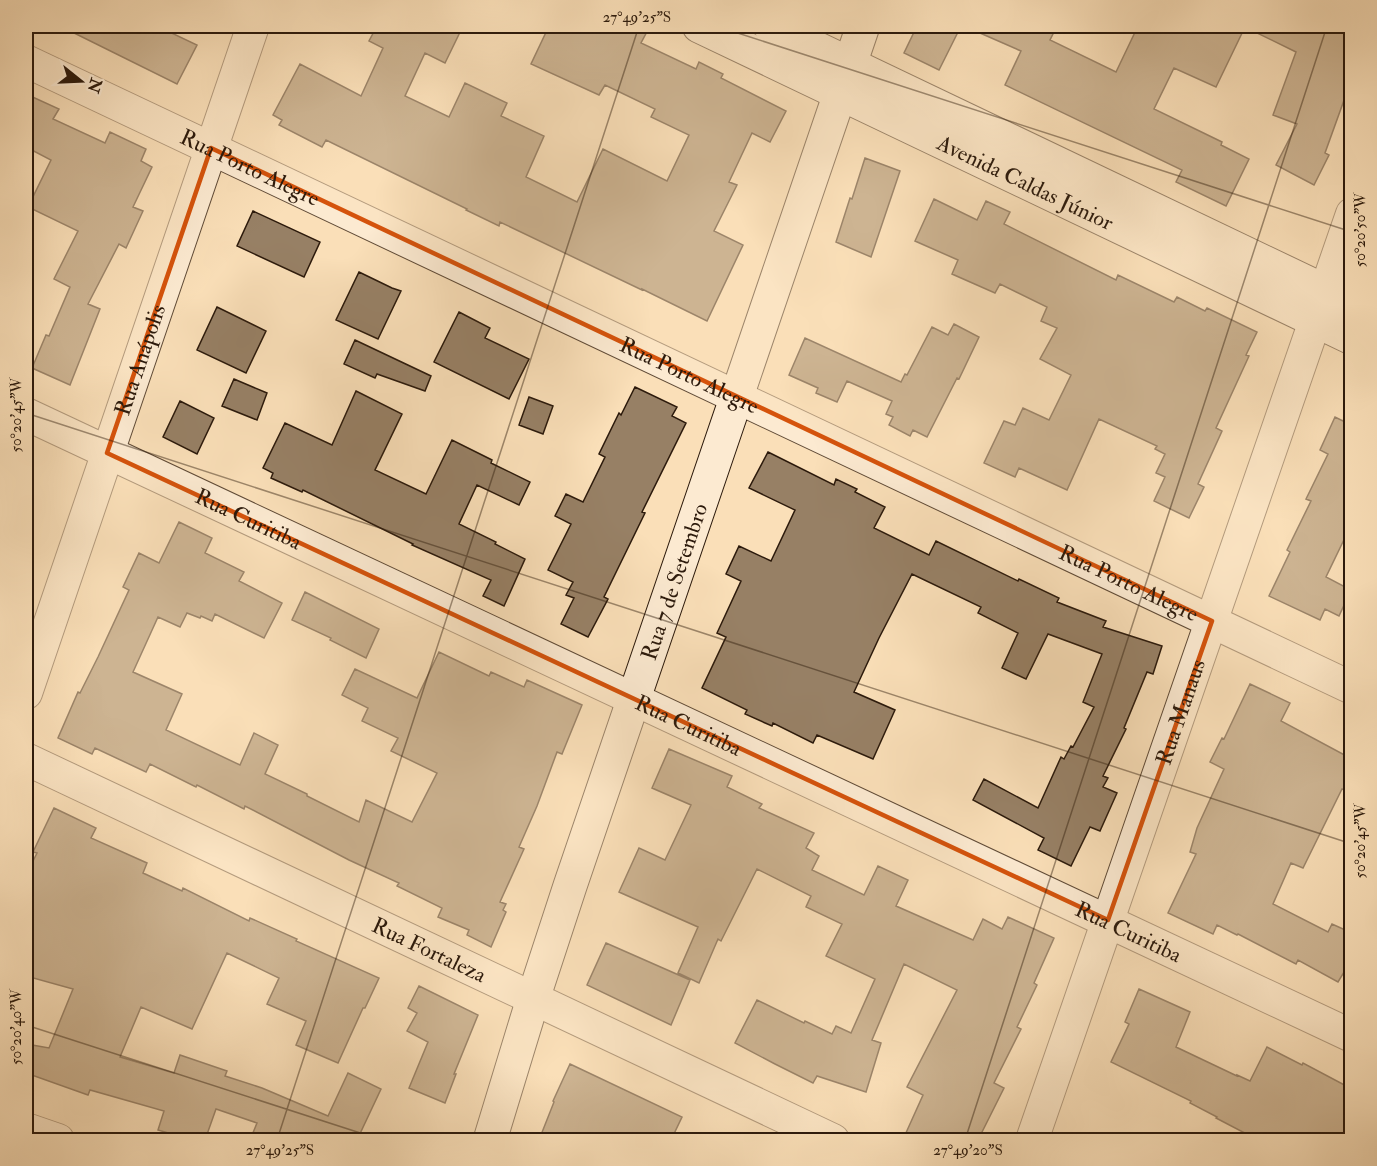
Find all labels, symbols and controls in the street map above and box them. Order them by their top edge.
text: 27°49'25"S [603,8,671,27]
north arrow [51,51,111,111]
text: N [82,74,106,96]
street label: Rua Porto Alegre [176,123,324,213]
street label: Avenida Caldas Júnior [932,129,1119,237]
text: 50°20'50"W [1351,192,1370,267]
street label: Rua Anápolis [108,301,172,419]
street label: Rua Porto Alegre [615,331,763,421]
text: 50°20'45"W [7,377,26,453]
street label: Rua Curitiba [190,482,307,557]
street label: Rua 7 de Setembro [635,500,714,664]
street label: Rua Porto Alegre [1054,539,1203,628]
street label: Rua Manaus [1150,656,1212,769]
street label: Rua Curitiba [630,689,747,763]
text: 50°20'45"W [1351,803,1370,879]
street label: Rua Curitiba [1070,895,1187,970]
street label: Rua Fortaleza [367,911,491,990]
text: 50°20'40"W [7,988,26,1065]
text: 27°49'25"S [246,1141,314,1160]
text: 27°49'20"S [933,1141,1003,1160]

